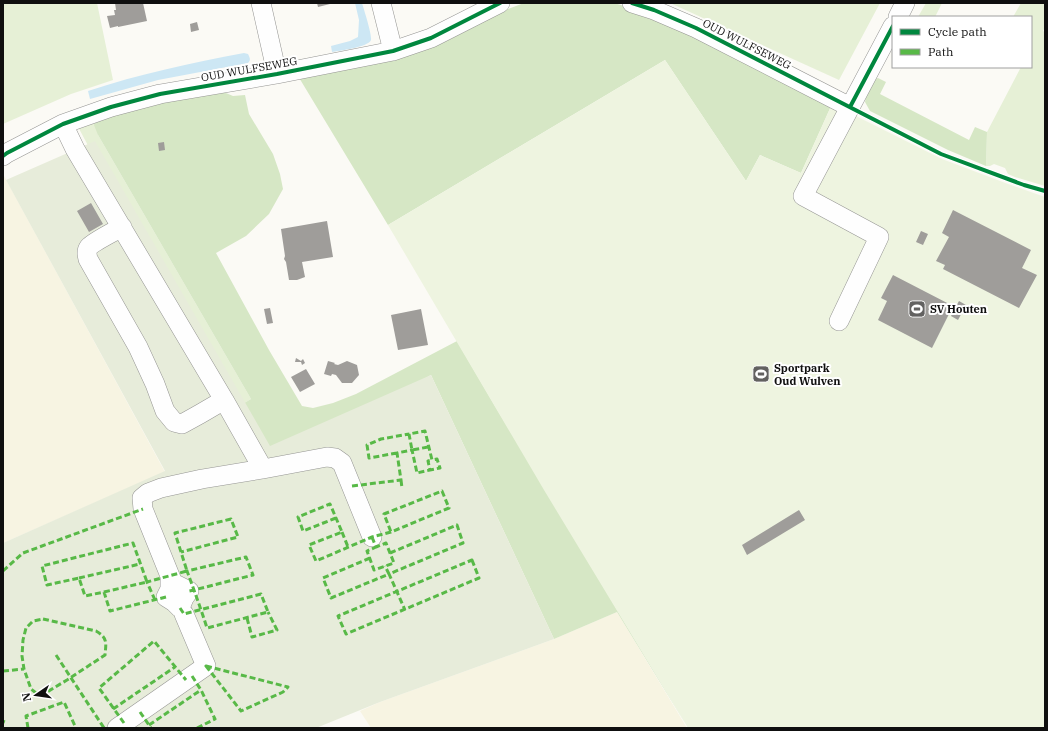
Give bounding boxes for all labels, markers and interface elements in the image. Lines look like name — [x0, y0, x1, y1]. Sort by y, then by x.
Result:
street label: OUD WULFSEWEG — [700, 16, 794, 72]
legend — [892, 16, 1032, 68]
text: Cycle path — [928, 24, 987, 39]
text: Path — [928, 44, 954, 59]
street label: OUD WULFSEWEG — [200, 54, 298, 84]
sports icon: SV Houten — [907, 299, 927, 319]
place label: SV Houten — [930, 302, 987, 316]
place label: Sportpark Oud Wulven — [774, 361, 840, 388]
sports icon: Sportpark Oud Wulven — [751, 364, 771, 384]
north arrow — [16, 675, 56, 715]
text: N — [18, 691, 34, 703]

